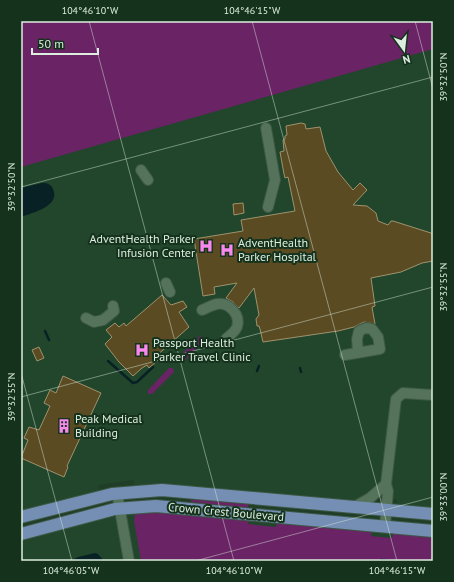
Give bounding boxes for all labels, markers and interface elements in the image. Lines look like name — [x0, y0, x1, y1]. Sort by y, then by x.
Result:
text: 104°46'10"W — [62, 4, 119, 17]
text: 104°46'15"W — [224, 4, 281, 17]
scale bar — [32, 30, 98, 56]
north arrow — [384, 30, 424, 70]
text: 50 m — [38, 36, 64, 51]
text: N — [401, 52, 412, 67]
text: 39°32'50"N — [437, 52, 450, 102]
text: 39°32'50"N — [5, 162, 18, 212]
place label: AdventHealth Parker Infusion Center — [90, 231, 195, 260]
place label: AdventHealth Parker Hospital — [238, 235, 317, 264]
hospital icon: AdventHealth Parker Infusion Center — [198, 238, 214, 254]
hospital icon: AdventHealth Parker Hospital — [219, 242, 235, 258]
text: 39°32'55"N — [437, 262, 450, 312]
place label: Passport Health Parker Travel Clinic — [153, 335, 251, 364]
hospital icon: Passport Health Parker Travel Clinic — [134, 342, 150, 358]
text: 39°32'55"N — [5, 372, 18, 422]
place label: Peak Medical Building — [75, 411, 143, 440]
building icon: Peak Medical Building — [56, 418, 72, 434]
text: 39°33'00"N — [437, 472, 450, 522]
street label: Crown Crest Boulevard — [167, 499, 285, 524]
text: 104°46'05"W — [43, 564, 100, 577]
text: 104°46'10"W — [206, 564, 263, 577]
text: 104°46'15"W — [369, 564, 426, 577]

